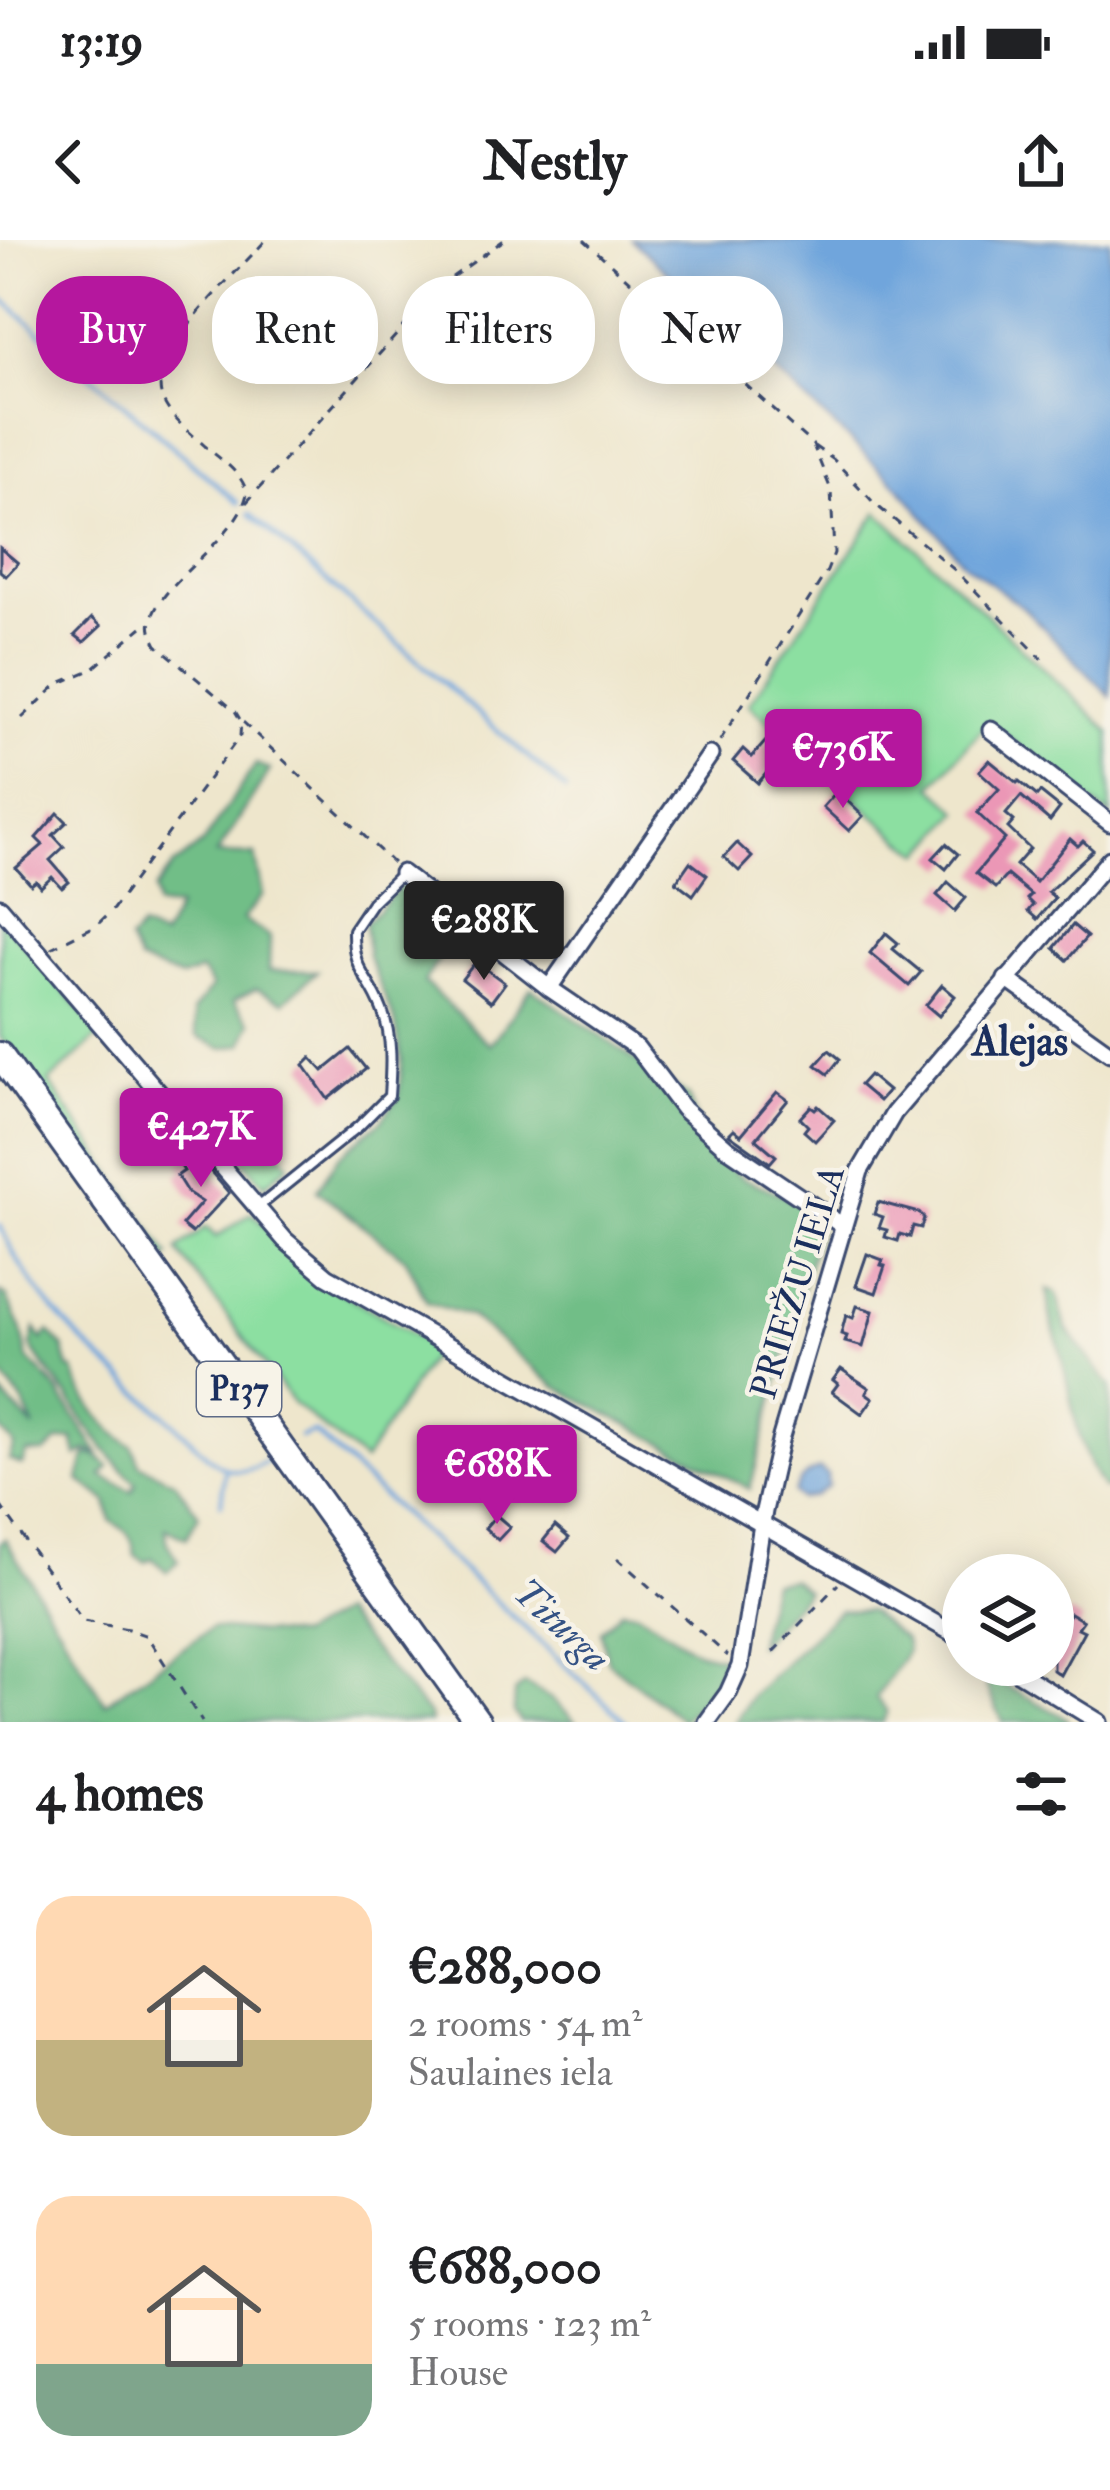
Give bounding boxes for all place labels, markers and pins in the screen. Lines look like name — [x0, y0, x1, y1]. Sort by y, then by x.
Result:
pin: €736K — [759, 709, 927, 811]
pin: €288K — [400, 881, 568, 983]
pin: €427K — [117, 1088, 285, 1190]
pin: €688K — [413, 1425, 581, 1527]

